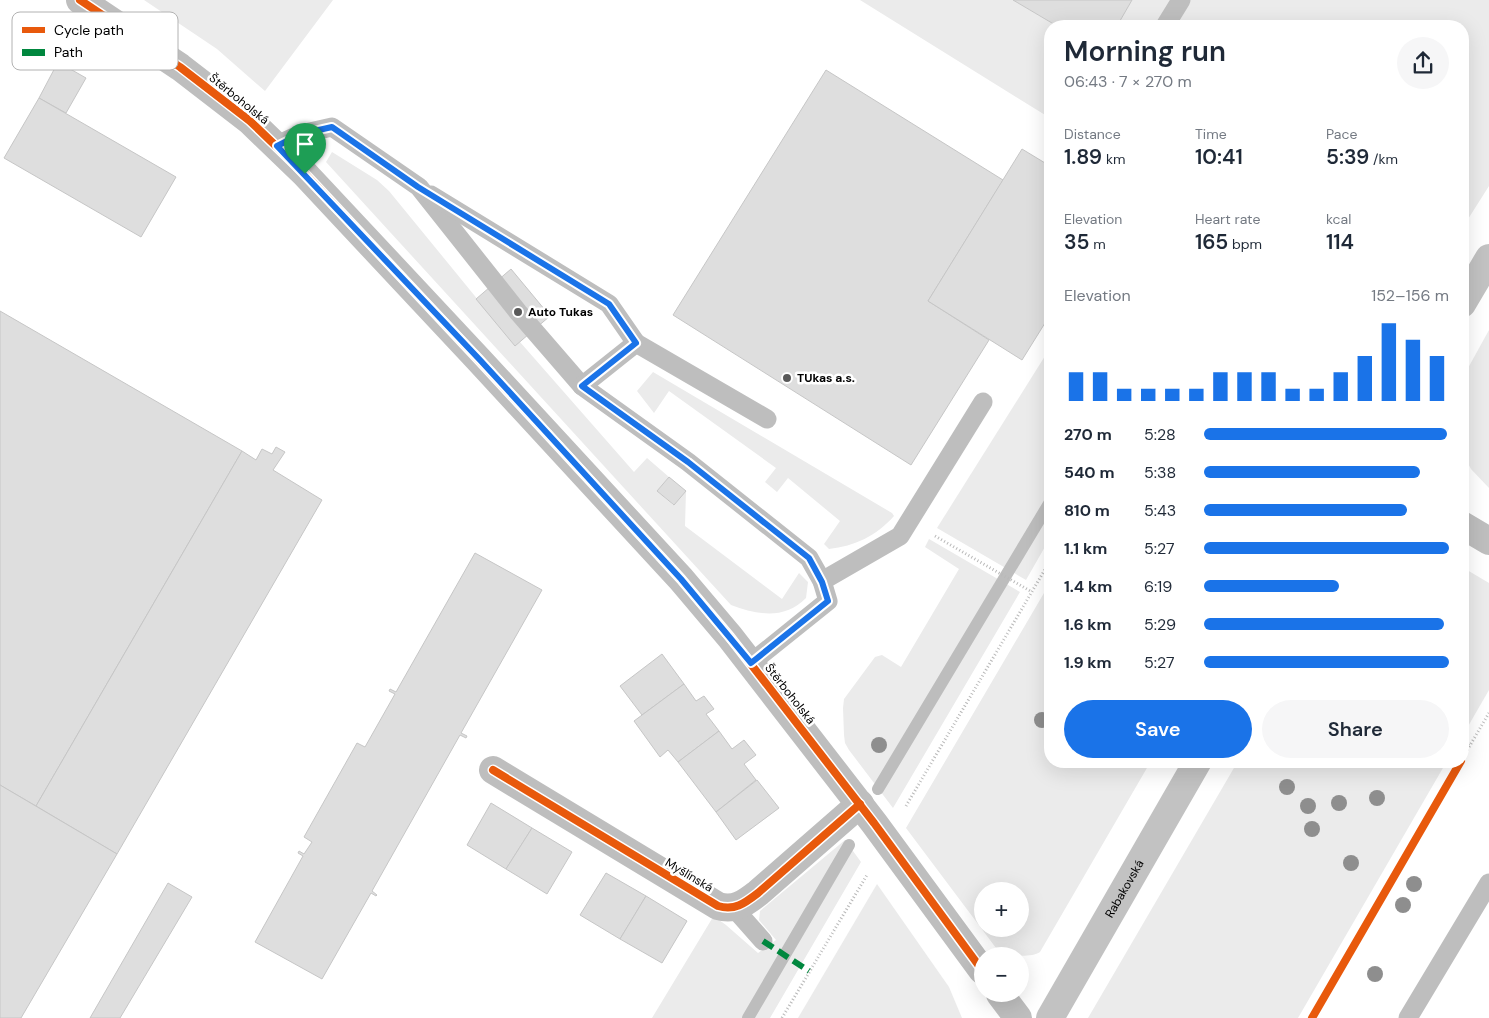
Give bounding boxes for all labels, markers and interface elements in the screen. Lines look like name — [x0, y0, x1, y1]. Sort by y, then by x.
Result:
legend — [12, 12, 178, 70]
text: Cycle path — [54, 21, 124, 39]
text: Morning run — [1064, 33, 1226, 70]
button: share — [1397, 37, 1449, 89]
text: Path — [54, 43, 83, 61]
street label: Štěrboholská — [206, 70, 272, 128]
text: 06:43 · 7 × 270 m — [1064, 71, 1192, 92]
pin — [284, 123, 326, 174]
text: Distance — [1064, 125, 1121, 143]
text: Time — [1195, 125, 1227, 143]
text: Pace — [1326, 125, 1357, 143]
icon: arrive — [291, 130, 319, 158]
text: 1.89 — [1064, 143, 1102, 171]
text: 10:41 — [1195, 143, 1243, 171]
text: 5:39 — [1326, 143, 1369, 171]
text: km — [1102, 150, 1125, 168]
text: /km — [1369, 150, 1398, 168]
text: Elevation — [1064, 210, 1122, 228]
text: Heart rate — [1195, 210, 1260, 228]
text: kcal — [1326, 210, 1351, 228]
text: 35 — [1064, 228, 1090, 256]
text: 165 — [1195, 228, 1228, 256]
text: 114 — [1326, 228, 1354, 256]
text: m — [1090, 235, 1106, 253]
text: bpm — [1228, 235, 1262, 253]
text: Elevation — [1064, 285, 1131, 306]
text: 152–156 m — [1371, 285, 1449, 306]
place label: Auto Tukas — [528, 304, 593, 320]
marker: Auto Tukas — [512, 306, 524, 318]
place label: TUkas a.s. — [797, 370, 855, 386]
marker: TUkas a.s. — [781, 372, 793, 384]
text: 270 m — [1064, 424, 1112, 445]
text: 5:28 — [1144, 424, 1176, 445]
text: 540 m — [1064, 462, 1114, 483]
text: 5:38 — [1144, 462, 1176, 483]
text: 810 m — [1064, 500, 1110, 521]
text: 5:43 — [1144, 500, 1176, 521]
text: 1.1 km — [1064, 538, 1107, 559]
text: 5:27 — [1144, 538, 1174, 559]
text: 1.4 km — [1064, 576, 1112, 597]
text: 6:19 — [1144, 576, 1172, 597]
text: 1.6 km — [1064, 614, 1112, 635]
text: 5:29 — [1144, 614, 1176, 635]
text: 1.9 km — [1064, 652, 1112, 673]
text: 5:27 — [1144, 652, 1174, 673]
street label: Štěrboholská — [761, 660, 819, 728]
button: Save — [1064, 700, 1252, 758]
button: Share — [1262, 700, 1449, 758]
street label: Myšlínská — [662, 854, 716, 896]
street label: Rabakovská — [1101, 857, 1147, 921]
map controls — [974, 882, 1029, 1002]
button: + — [974, 882, 1029, 937]
button: − — [974, 947, 1029, 1002]

